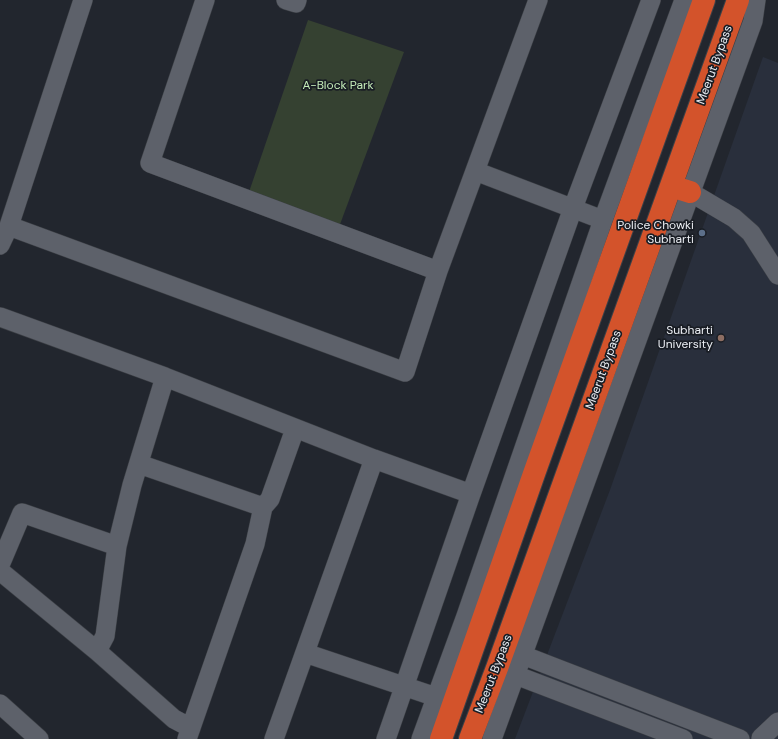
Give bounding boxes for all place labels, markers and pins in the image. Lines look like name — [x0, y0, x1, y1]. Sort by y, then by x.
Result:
place label: Police Chowki Subharti — [617, 219, 694, 247]
marker: Police Chowki Subharti — [697, 228, 707, 238]
place label: Subharti University — [658, 324, 713, 352]
marker: Subharti University — [716, 333, 726, 343]

